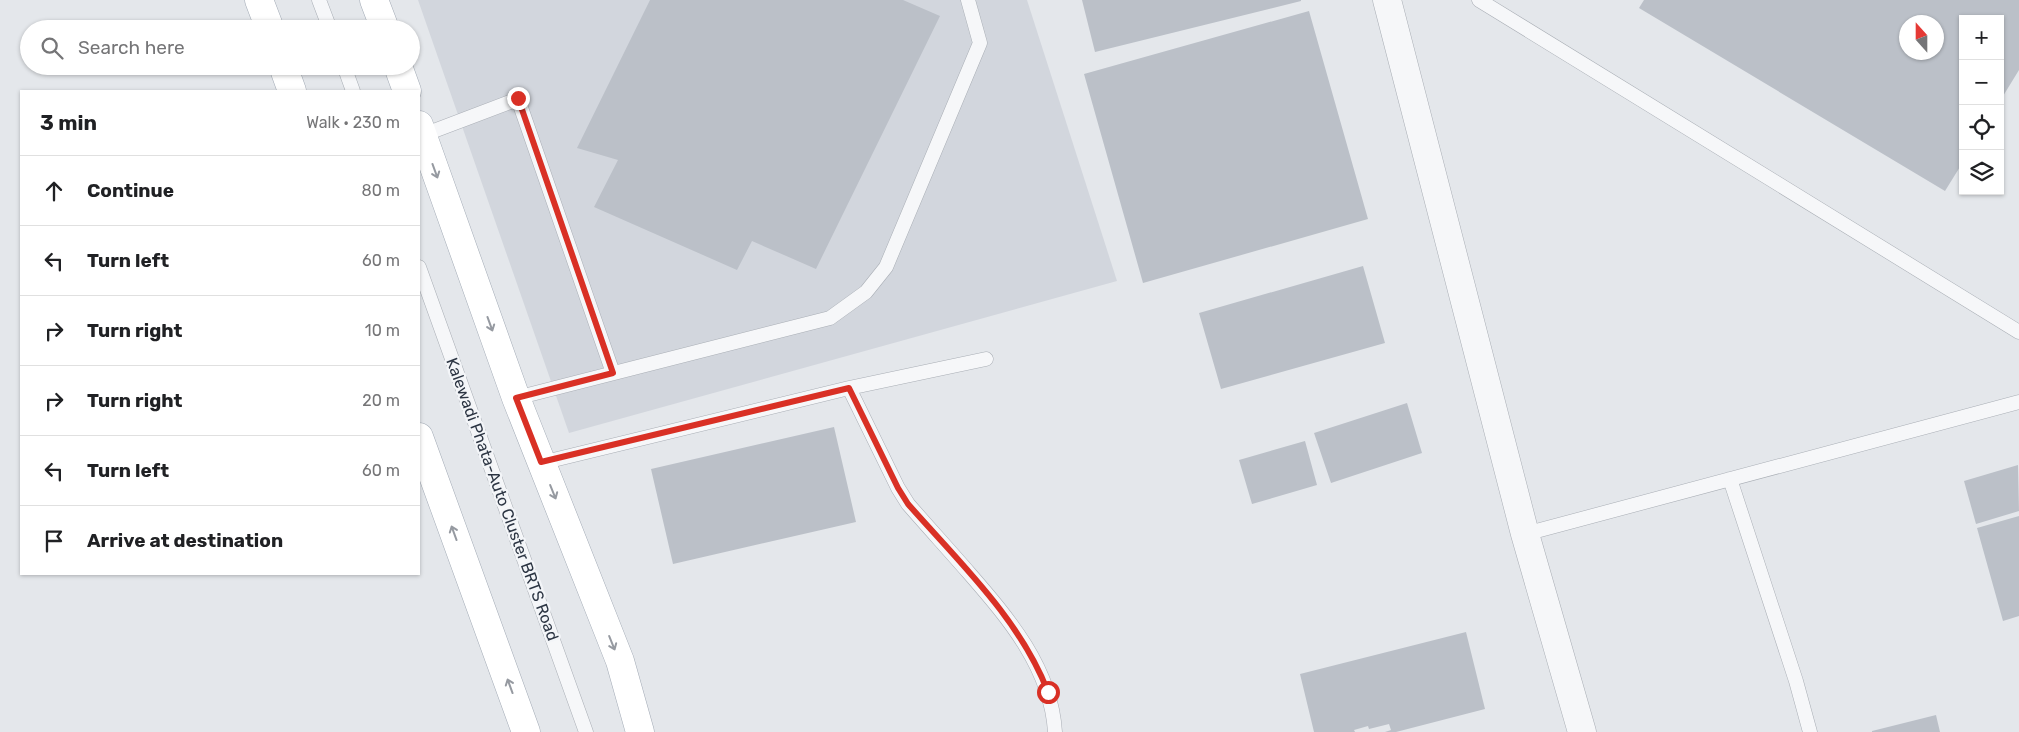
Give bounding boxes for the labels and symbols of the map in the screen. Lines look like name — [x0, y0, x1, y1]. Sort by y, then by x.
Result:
north arrow — [1899, 15, 1944, 60]
route end — [507, 87, 530, 110]
one-way arrow — [431, 162, 440, 178]
one-way arrow — [486, 315, 495, 331]
street label: Kalewadi Phata-Auto Cluster BRTS Road — [442, 355, 563, 643]
one-way arrow — [548, 484, 558, 499]
one-way arrow — [449, 526, 458, 542]
one-way arrow — [608, 635, 618, 650]
one-way arrow — [505, 679, 514, 694]
route start — [1037, 681, 1060, 704]

